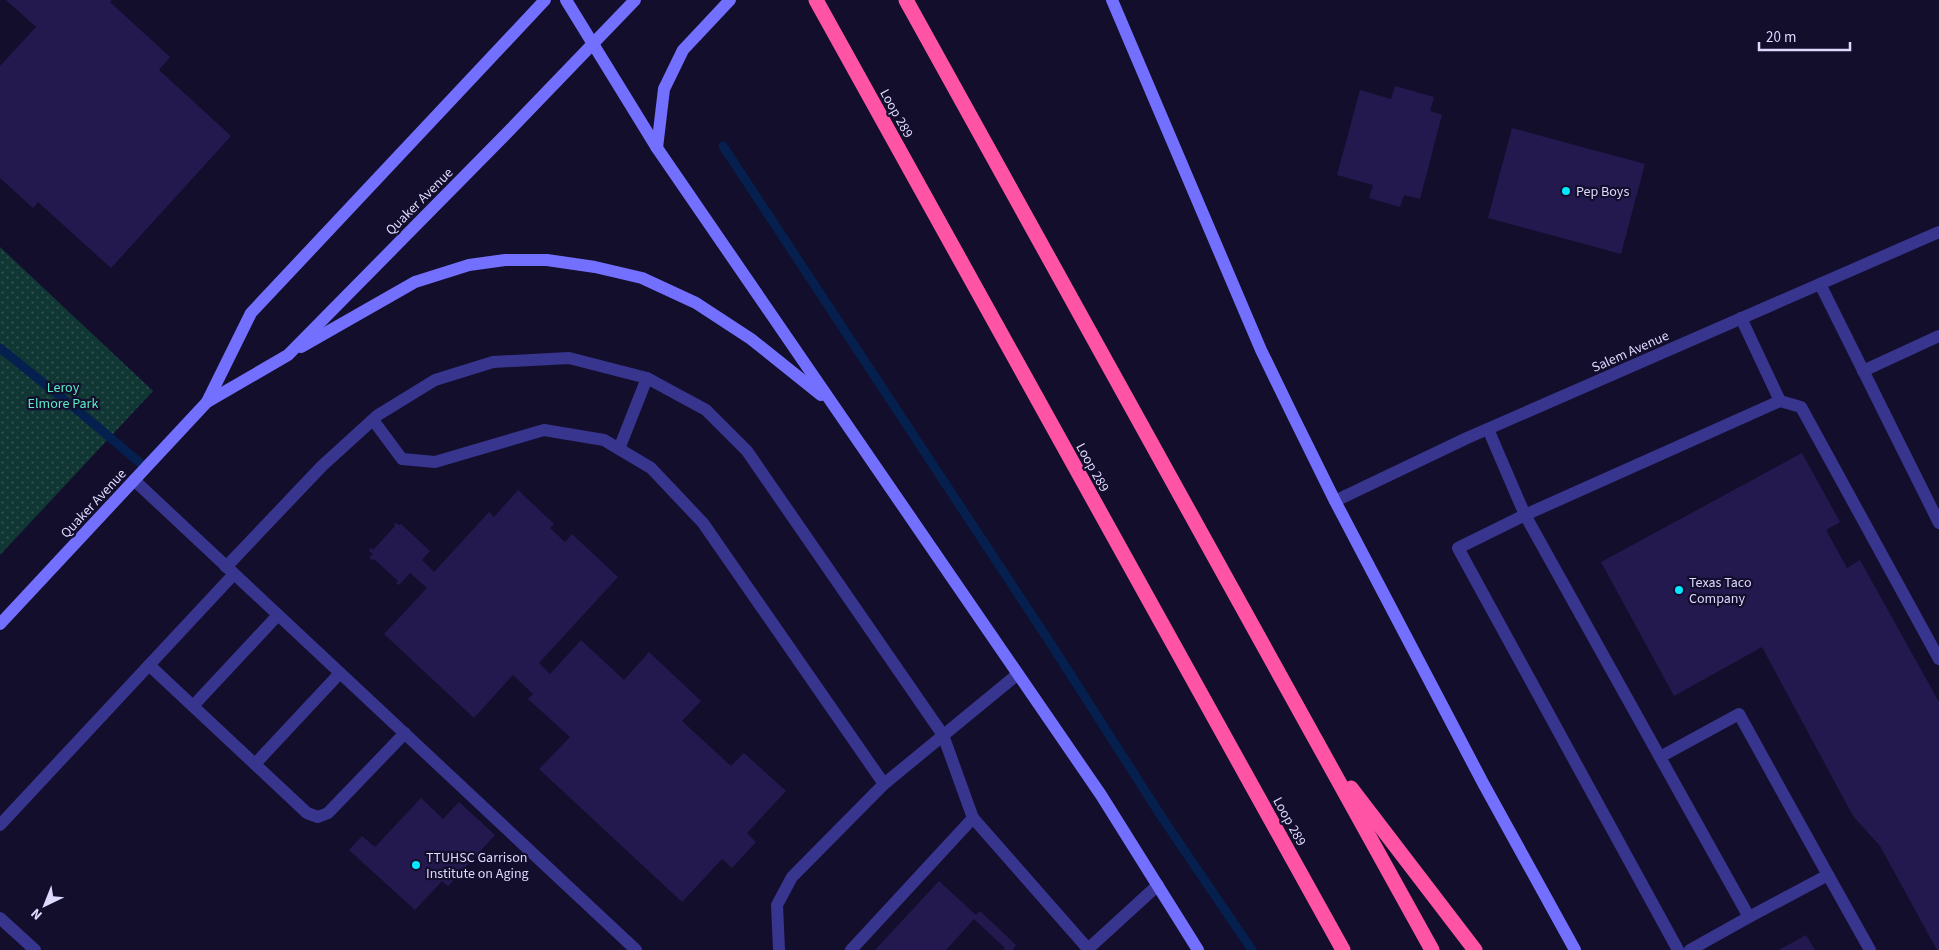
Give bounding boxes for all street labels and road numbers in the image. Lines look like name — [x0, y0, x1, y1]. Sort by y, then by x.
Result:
street label: Loop 289 — [874, 85, 918, 142]
street label: Quaker Avenue — [381, 163, 458, 240]
street label: Salem Avenue — [1589, 326, 1672, 378]
street label: Loop 289 — [1070, 439, 1114, 496]
street label: Quaker Avenue — [56, 465, 131, 543]
street label: Loop 289 — [1267, 793, 1311, 850]

